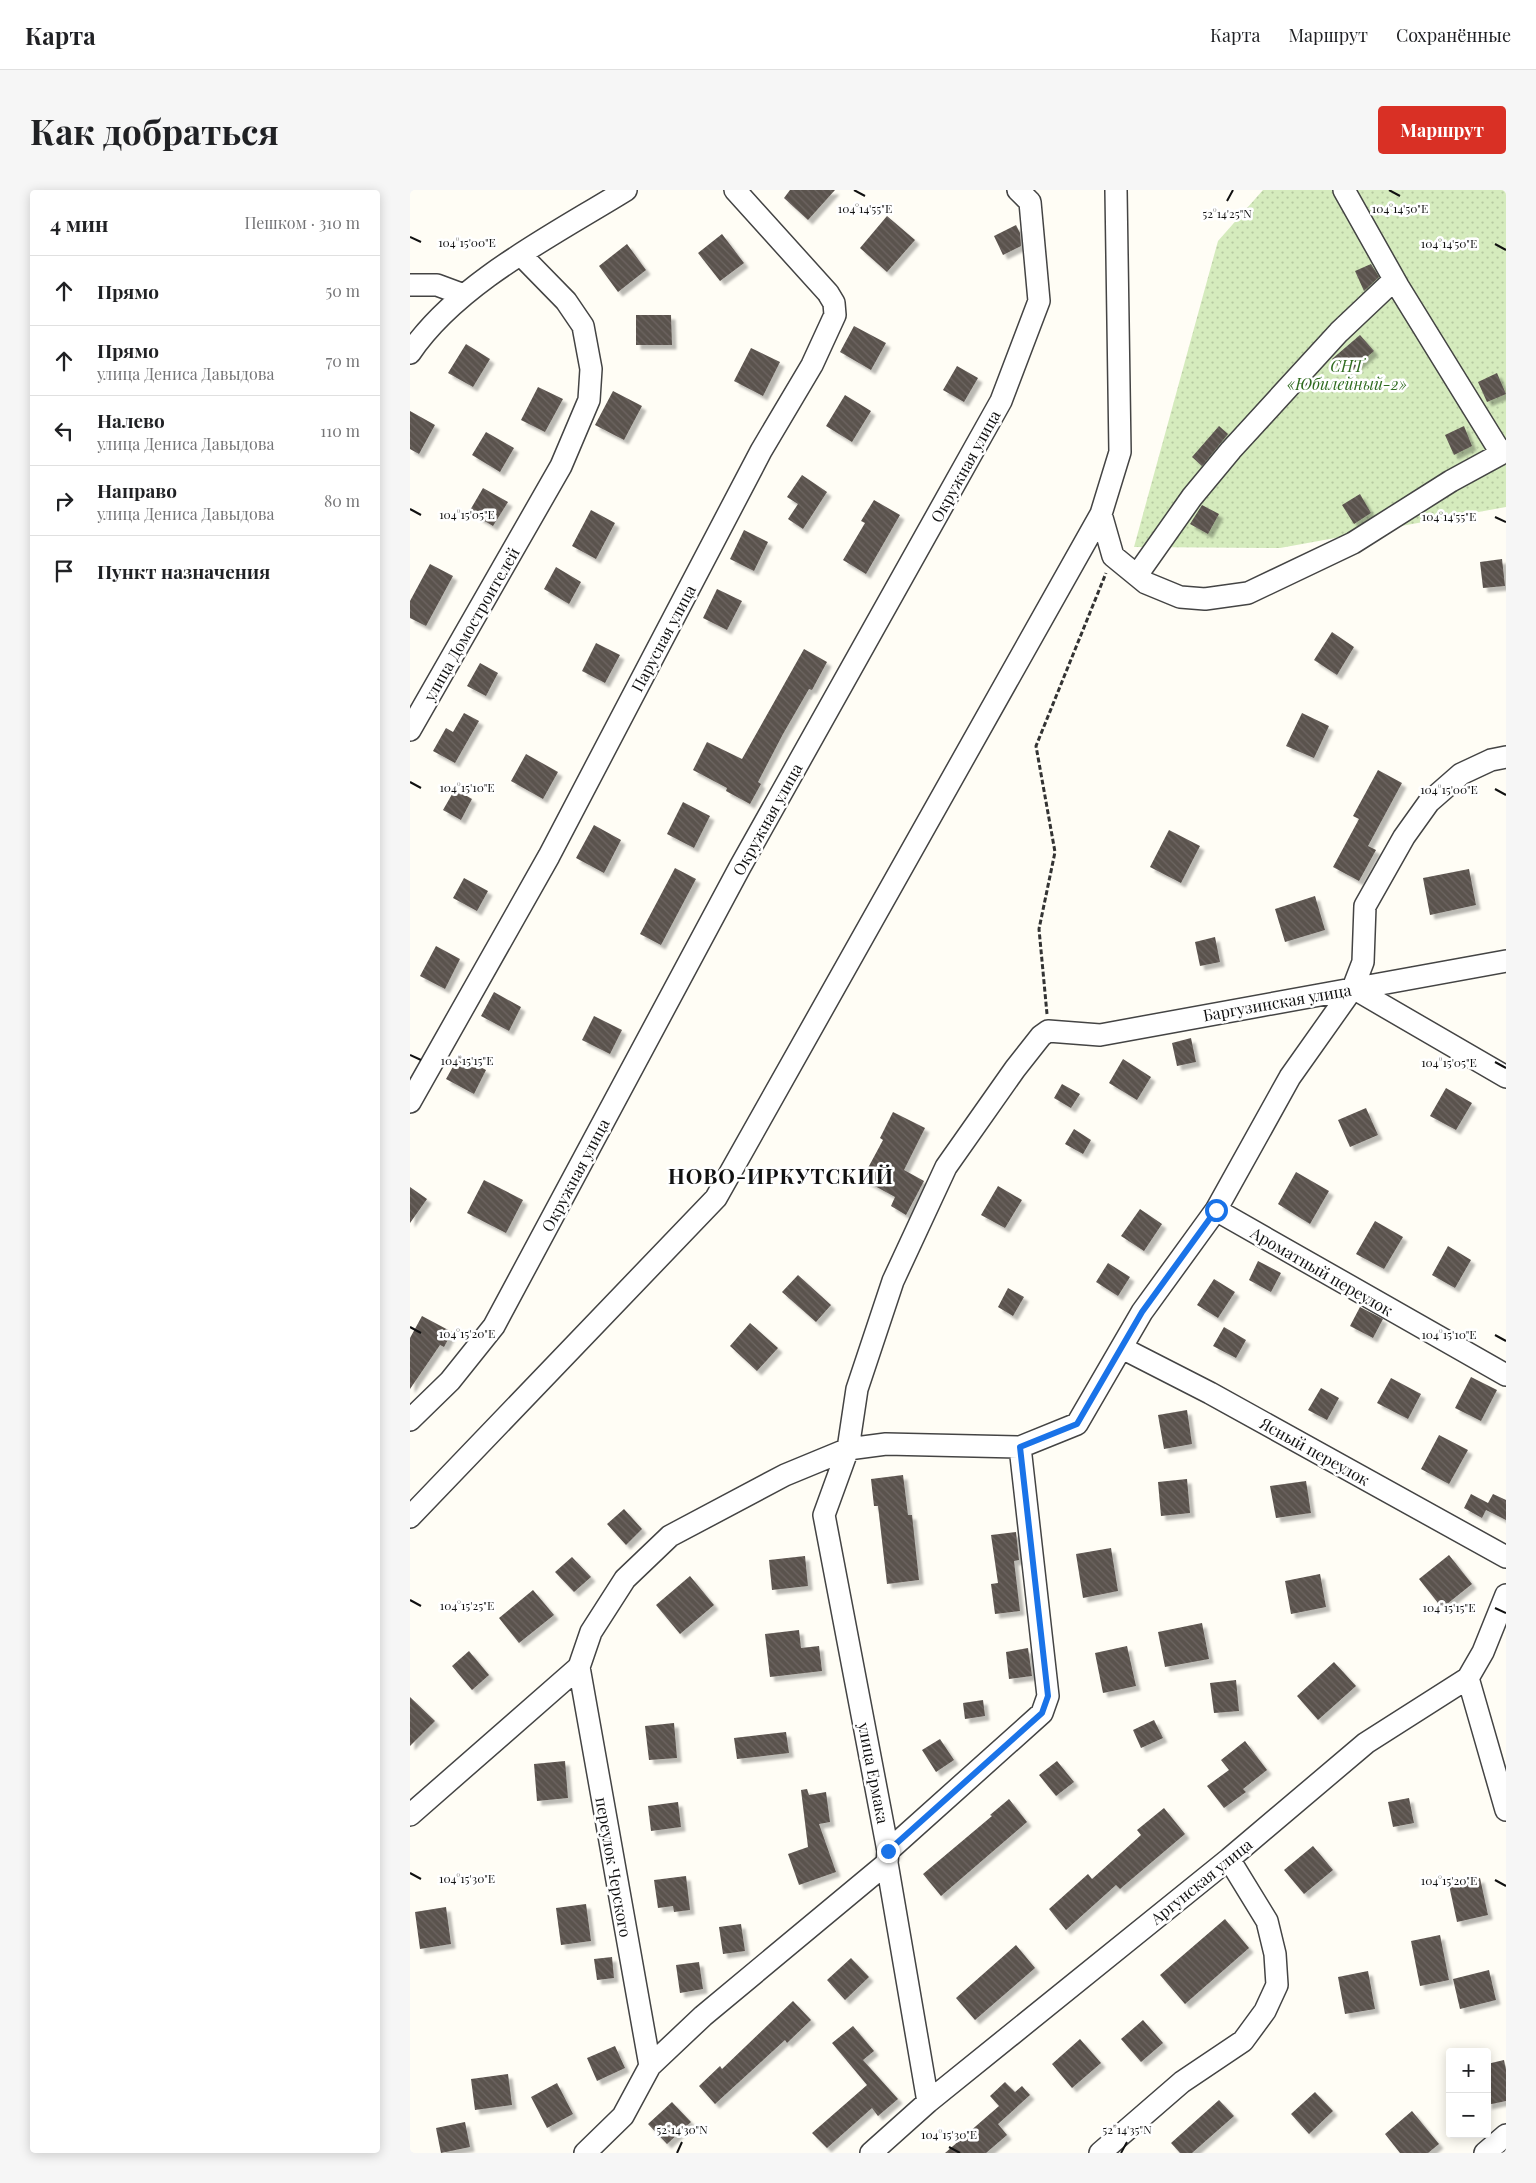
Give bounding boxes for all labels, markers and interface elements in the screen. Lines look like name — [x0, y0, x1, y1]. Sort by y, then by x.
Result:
text: Карта — [25, 19, 96, 51]
text: Карта — [1210, 23, 1260, 47]
text: Маршрут — [1288, 23, 1368, 47]
text: Сохранённые — [1396, 23, 1511, 47]
button: Маршрут — [1378, 106, 1506, 154]
text: Как добраться — [30, 107, 279, 154]
text: 104°14'55"E — [838, 200, 892, 216]
text: 104°14'50"E — [1372, 200, 1428, 216]
text: 52°14'25"N — [1202, 205, 1252, 221]
text: 4 мин — [50, 209, 109, 237]
text: Пешком · 310 m — [244, 212, 360, 233]
text: 104°15'00"E — [438, 234, 496, 250]
text: 104°14'50"E — [1421, 235, 1477, 251]
icon: ahead — [50, 277, 78, 305]
text: Прямо — [97, 278, 159, 304]
text: 50 m — [326, 280, 360, 301]
text: Прямо — [97, 337, 159, 363]
icon: ahead — [50, 347, 78, 375]
text: 70 m — [326, 350, 360, 371]
park label: СНТ «Юбилейный-2» — [1287, 355, 1407, 394]
text: улица Дениса Давыдова — [97, 363, 274, 384]
street label: Окружная улица — [925, 406, 1005, 526]
text: Налево — [97, 407, 165, 433]
icon: left — [50, 417, 78, 445]
text: 110 m — [320, 420, 360, 441]
text: улица Дениса Давыдова — [97, 433, 274, 454]
text: Направо — [97, 477, 177, 503]
icon: right — [50, 487, 78, 515]
text: 80 m — [324, 490, 360, 511]
text: улица Дениса Давыдова — [97, 503, 274, 524]
text: 104°15'05"E — [439, 506, 495, 522]
text: 104°14'55"E — [1422, 508, 1476, 524]
street label: улица Домостроителей — [418, 543, 524, 706]
icon: arrive — [50, 557, 78, 585]
text: Пункт назначения — [97, 558, 270, 584]
street label: Парусная улица — [626, 581, 700, 695]
street label: Окружная улица — [727, 759, 807, 879]
text: 104°15'10"E — [439, 779, 495, 795]
text: 104°15'00"E — [1420, 781, 1478, 797]
street label: Баргузинская улица — [1201, 979, 1353, 1025]
text: 104°15'15"E — [441, 1052, 493, 1068]
text: 104°15'05"E — [1421, 1054, 1477, 1070]
street label: Окружная улица — [536, 1115, 614, 1235]
district label: НОВО-ИРКУТСКИЙ — [668, 1161, 894, 1189]
route start — [1205, 1199, 1228, 1222]
street label: Ароматный переулок — [1246, 1221, 1397, 1320]
text: 104°15'20"E — [439, 1325, 495, 1341]
text: 104°15'10"E — [1421, 1326, 1477, 1342]
street label: Ясный переулок — [1256, 1412, 1374, 1490]
text: 104°15'25"E — [440, 1597, 494, 1613]
text: 104°15'15"E — [1423, 1599, 1475, 1615]
street label: улица Ермака — [854, 1720, 894, 1825]
street label: переулок Черского — [591, 1795, 637, 1939]
street label: Аргунская улица — [1145, 1833, 1256, 1929]
route end — [877, 1840, 900, 1863]
text: 104°15'30"E — [439, 1870, 495, 1886]
text: 104°15'20"E — [1421, 1872, 1477, 1888]
map controls — [1446, 2048, 1491, 2138]
button: + — [1446, 2048, 1491, 2093]
button: − — [1446, 2093, 1491, 2138]
text: 52°14'30"N — [656, 2121, 708, 2137]
text: 52°14'35"N — [1102, 2121, 1152, 2137]
text: 104°15'30"E — [921, 2126, 977, 2142]

